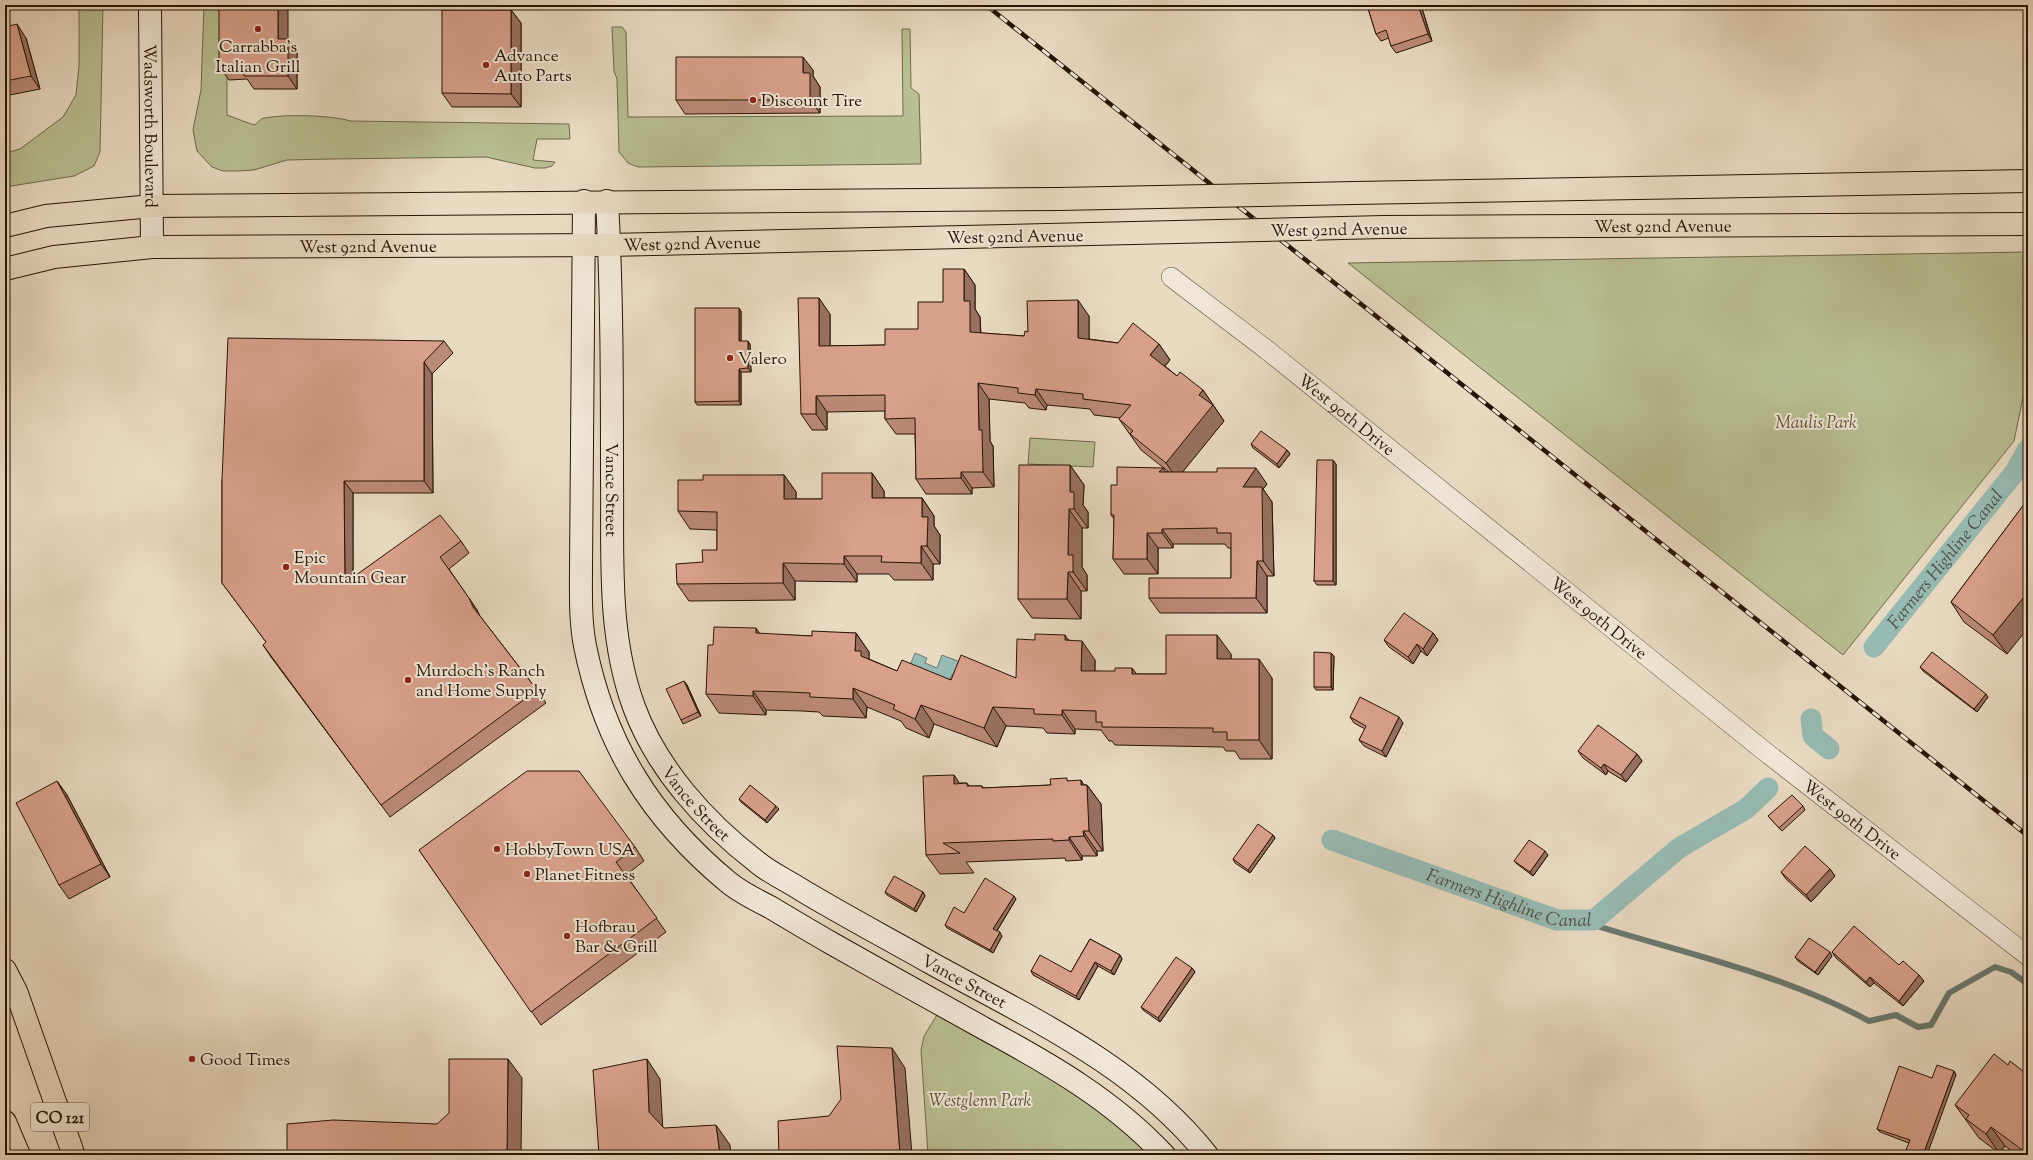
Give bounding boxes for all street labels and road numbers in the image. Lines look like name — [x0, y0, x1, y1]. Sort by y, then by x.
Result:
street label: Wadsworth Boulevard — [136, 44, 162, 208]
street label: West 92nd Avenue — [1594, 215, 1732, 240]
street label: West 92nd Avenue — [1270, 218, 1408, 244]
street label: West 92nd Avenue — [946, 225, 1084, 251]
street label: West 92nd Avenue — [623, 232, 761, 259]
street label: West 92nd Avenue — [299, 236, 437, 260]
street label: West 90th Drive — [1292, 369, 1399, 463]
street label: Vance Street — [598, 443, 622, 537]
street label: West 90th Drive — [1544, 573, 1652, 666]
street label: Vance Street — [654, 762, 735, 848]
street label: West 90th Drive — [1797, 775, 1905, 867]
street label: Vance Street — [916, 950, 1010, 1016]
road number: CO 121 — [31, 1103, 89, 1131]

